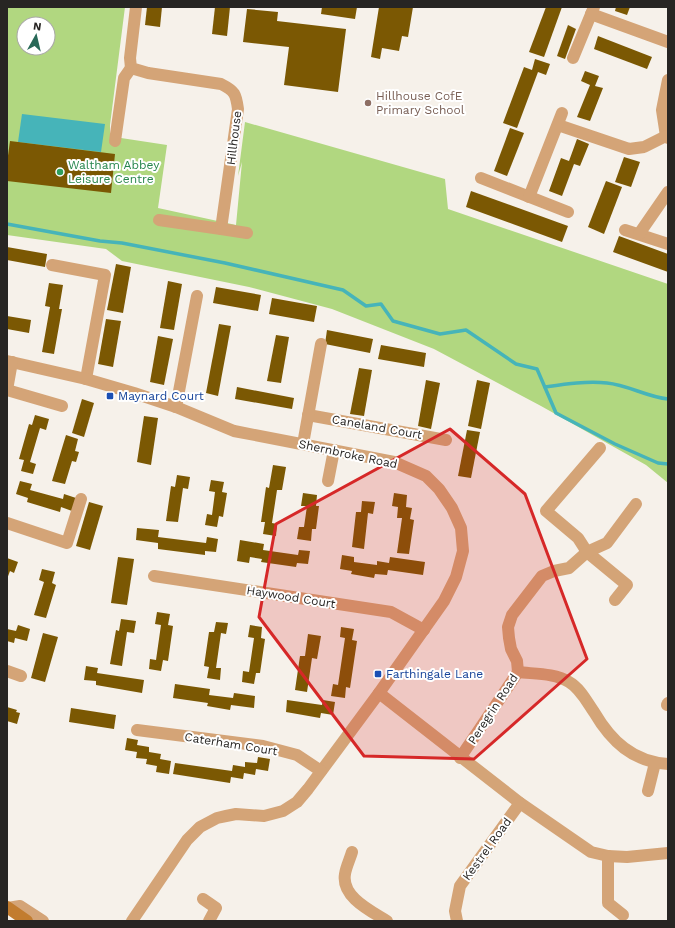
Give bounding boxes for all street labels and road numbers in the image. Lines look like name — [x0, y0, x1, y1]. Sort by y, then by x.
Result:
street label: Hillhouse — [224, 110, 244, 166]
street label: Caneland Court — [331, 412, 423, 442]
street label: Shernbroke Road — [297, 437, 399, 471]
street label: Haywood Court — [246, 583, 336, 611]
street label: Peregrin Road — [465, 671, 521, 747]
street label: Caterham Court — [184, 730, 278, 758]
street label: Kestrel Road — [460, 815, 514, 883]

